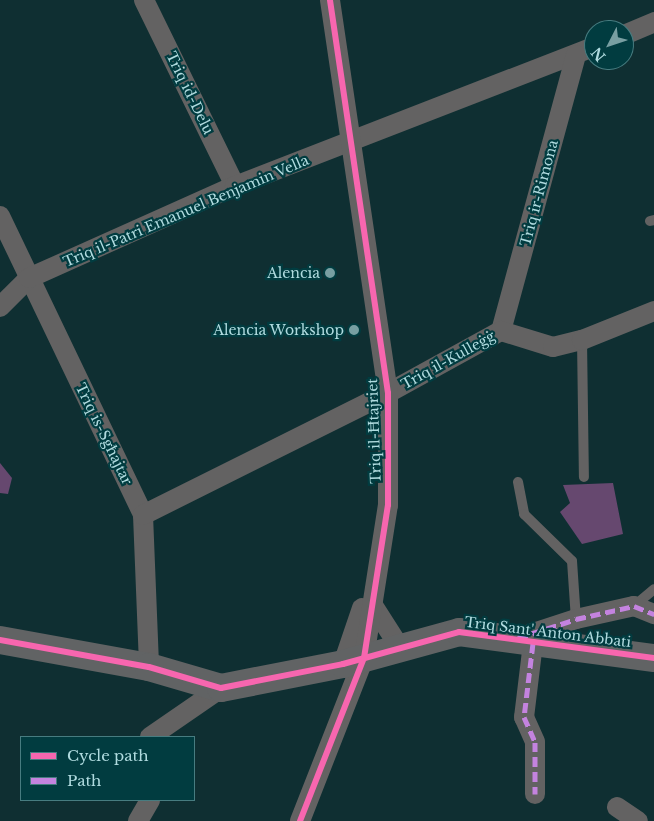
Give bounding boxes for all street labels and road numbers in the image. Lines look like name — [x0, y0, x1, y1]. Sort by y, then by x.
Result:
street label: Triq id-Delu — [163, 49, 217, 137]
street label: Triq ir-Rimona — [517, 138, 561, 248]
street label: Triq il-Patri Emanuel Benjamin Vella — [60, 151, 312, 271]
street label: Triq il-Kulleġġ — [398, 327, 498, 393]
street label: Triq il-Ħtajriet — [364, 378, 384, 484]
street label: Triq is-Sgħajtar — [72, 380, 136, 488]
street label: Triq Sant' Anton Abbati — [463, 613, 633, 651]

